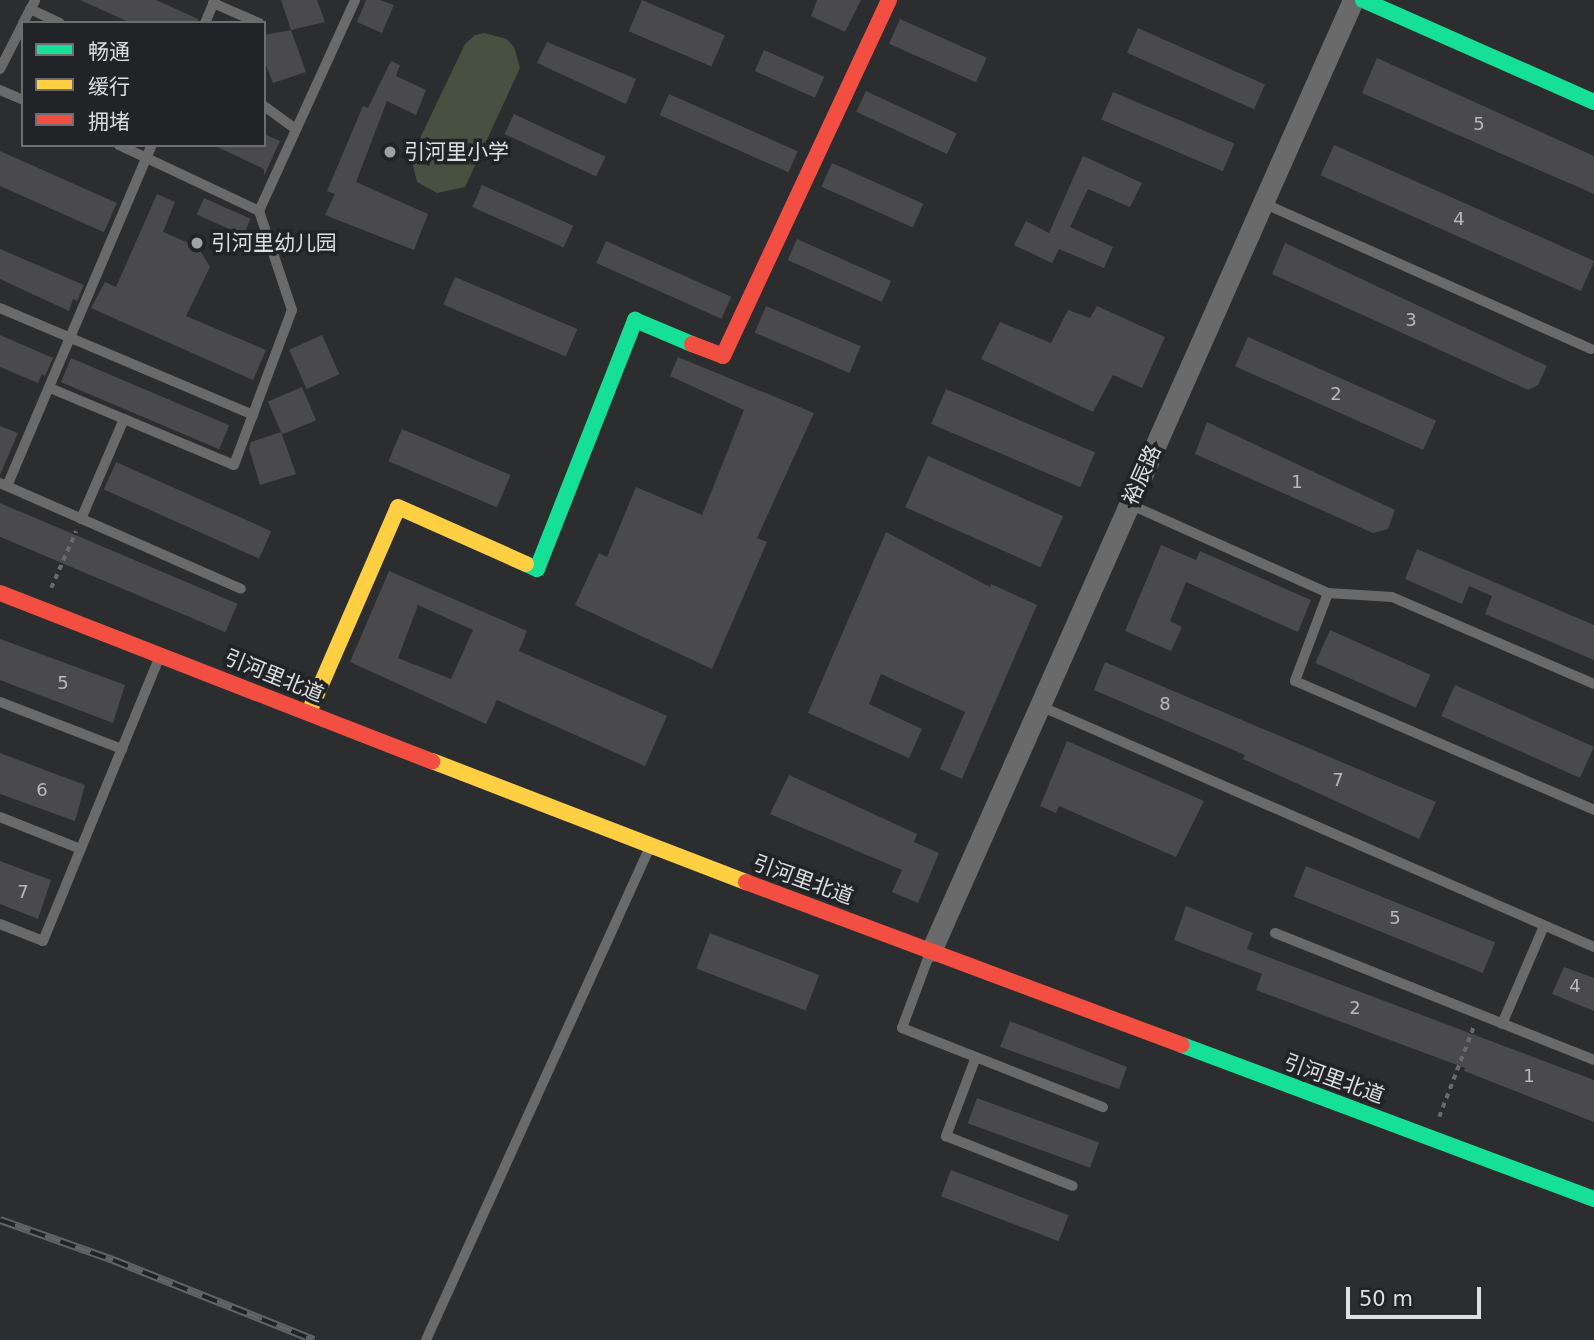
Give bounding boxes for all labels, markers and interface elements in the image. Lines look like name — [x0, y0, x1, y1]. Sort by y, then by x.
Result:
legend — [21, 21, 266, 147]
text: 畅通 — [88, 40, 130, 64]
text: 缓行 — [88, 75, 130, 99]
text: 拥堵 — [88, 110, 130, 134]
house number: 5 — [1473, 113, 1485, 135]
place label: 引河里小学 — [404, 139, 509, 165]
marker: 引河里小学 — [382, 144, 398, 160]
house number: 4 — [1453, 208, 1465, 230]
place label: 引河里幼儿园 — [211, 230, 337, 256]
marker: 引河里幼儿园 — [189, 235, 205, 251]
house number: 3 — [1405, 309, 1417, 331]
house number: 2 — [1330, 383, 1342, 405]
street label: 裕辰路 — [1118, 441, 1166, 509]
house number: 1 — [1291, 471, 1303, 493]
street label: 引河里北道 — [221, 645, 327, 707]
house number: 5 — [57, 672, 69, 694]
house number: 8 — [1159, 693, 1171, 715]
house number: 7 — [1332, 769, 1344, 791]
house number: 6 — [36, 779, 48, 801]
street label: 引河里北道 — [749, 850, 857, 910]
house number: 7 — [17, 881, 29, 903]
house number: 5 — [1389, 907, 1401, 929]
house number: 4 — [1569, 975, 1581, 997]
house number: 2 — [1349, 997, 1361, 1019]
street label: 引河里北道 — [1280, 1049, 1388, 1109]
house number: 1 — [1523, 1065, 1535, 1087]
scale bar — [1349, 1274, 1484, 1318]
text: 50 m — [1359, 1287, 1413, 1311]

